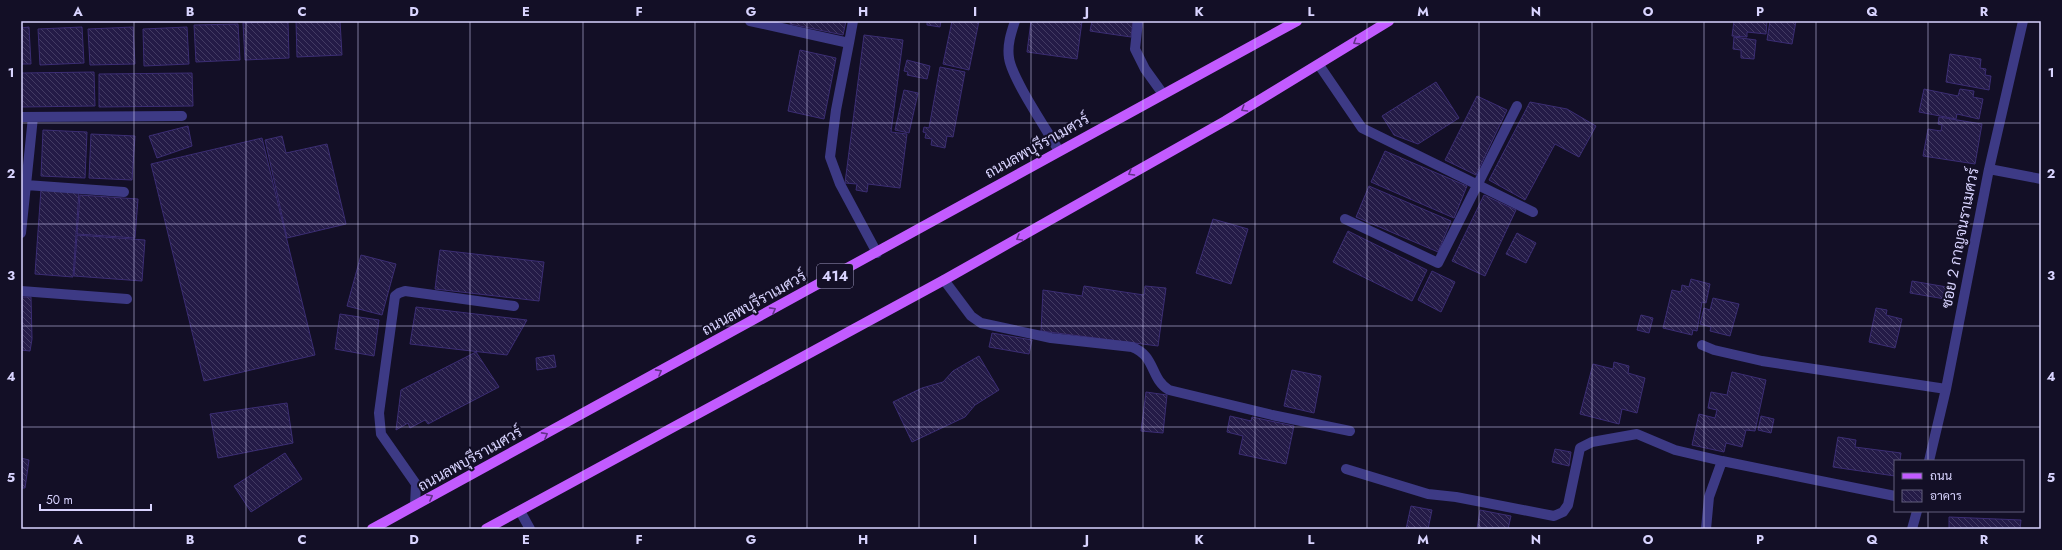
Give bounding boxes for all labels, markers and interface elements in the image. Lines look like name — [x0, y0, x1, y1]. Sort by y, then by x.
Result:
text: A — [72, 2, 83, 21]
text: B — [186, 2, 195, 21]
text: C — [297, 2, 307, 21]
text: D — [409, 2, 419, 21]
text: E — [522, 2, 530, 21]
text: F — [635, 2, 643, 21]
text: G — [746, 2, 757, 21]
text: H — [858, 2, 868, 21]
text: I — [973, 2, 977, 21]
text: J — [1082, 2, 1089, 21]
text: K — [1194, 2, 1204, 21]
text: L — [1308, 2, 1315, 21]
text: M — [1417, 2, 1429, 21]
text: N — [1531, 2, 1541, 21]
text: O — [1643, 2, 1654, 21]
text: P — [1756, 2, 1764, 21]
text: Q — [1866, 2, 1878, 21]
text: R — [1980, 2, 1989, 21]
one-way arrow — [1353, 37, 1360, 45]
text: 1 — [8, 63, 14, 82]
text: 1 — [2048, 63, 2054, 82]
one-way arrow — [1241, 105, 1248, 112]
street label: ถนนลพบุรีราเมศวร์ — [981, 108, 1093, 184]
text: 2 — [7, 164, 15, 183]
text: 2 — [2047, 164, 2055, 183]
street label: ซอย 2 กาญจนราเมศวร์ — [1936, 166, 1984, 310]
one-way arrow — [1128, 169, 1135, 176]
one-way arrow — [1015, 233, 1023, 240]
road number: 414 — [817, 264, 853, 288]
street label: ถนนลพบุรีราเมศวร์ — [698, 265, 810, 341]
text: 3 — [7, 266, 15, 285]
text: 3 — [2047, 266, 2055, 285]
one-way arrow — [769, 307, 776, 315]
text: 4 — [6, 367, 16, 386]
text: 4 — [2046, 367, 2056, 386]
one-way arrow — [655, 370, 662, 377]
street label: ถนนลพบุรีราเมศวร์ — [414, 421, 526, 497]
one-way arrow — [540, 432, 548, 439]
legend — [1894, 460, 2024, 512]
text: ถนน — [1930, 467, 1953, 485]
text: 5 — [7, 468, 15, 487]
text: 5 — [2047, 468, 2055, 487]
scale bar — [40, 486, 151, 512]
text: อาคาร — [1930, 487, 1962, 505]
text: 50 m — [46, 491, 73, 509]
one-way arrow — [426, 494, 434, 502]
text: A — [72, 530, 83, 549]
text: B — [186, 530, 195, 549]
text: C — [297, 530, 307, 549]
text: D — [409, 530, 419, 549]
text: E — [522, 530, 530, 549]
text: F — [635, 530, 643, 549]
text: G — [746, 530, 757, 549]
text: H — [858, 530, 868, 549]
text: I — [973, 530, 977, 549]
text: J — [1082, 530, 1089, 549]
text: K — [1194, 530, 1204, 549]
text: L — [1308, 530, 1315, 549]
text: M — [1417, 530, 1429, 549]
text: N — [1531, 530, 1541, 549]
text: O — [1643, 530, 1654, 549]
text: P — [1756, 530, 1764, 549]
text: Q — [1866, 530, 1878, 549]
text: R — [1980, 530, 1989, 549]

